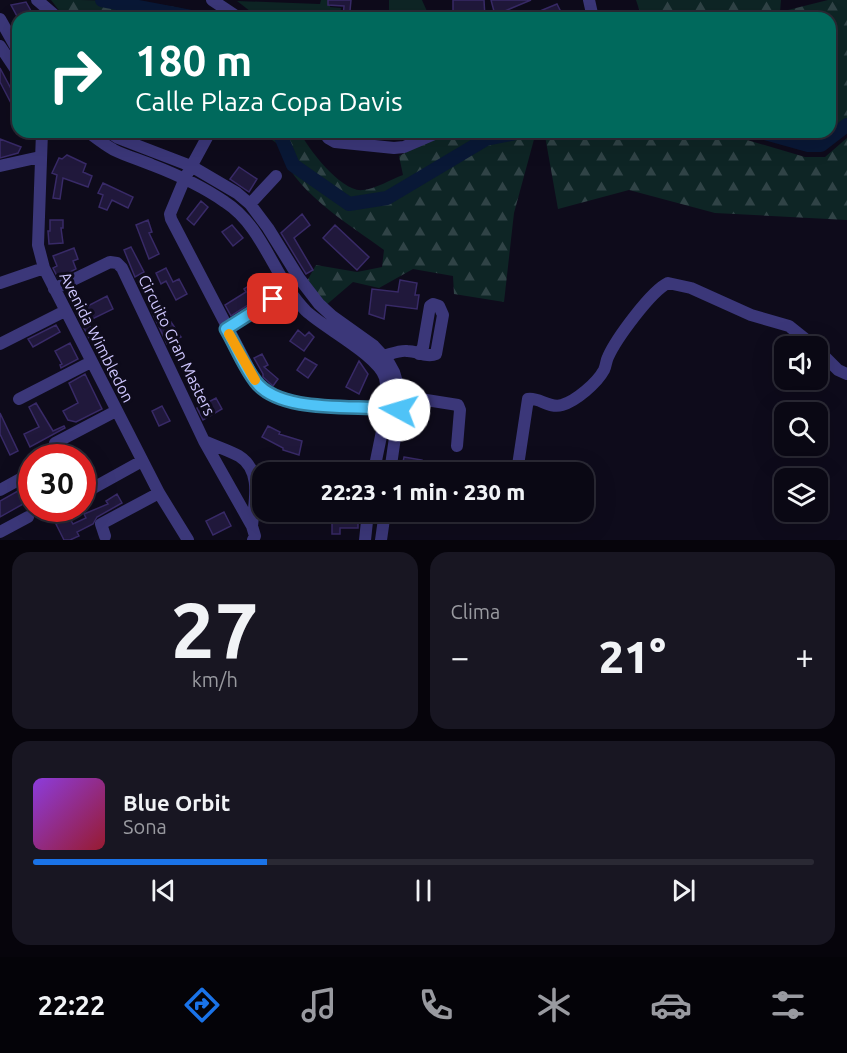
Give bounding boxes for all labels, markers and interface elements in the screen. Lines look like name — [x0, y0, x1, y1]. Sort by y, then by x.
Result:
icon: right — [36, 36, 114, 114]
text: 180 m — [135, 37, 252, 84]
text: Calle Plaza Copa Davis — [135, 86, 403, 116]
street label: Avenida Wimbledon — [56, 269, 138, 405]
street label: Circuito Gran Masters — [135, 272, 219, 418]
pin — [247, 273, 298, 324]
icon: arrive — [256, 282, 289, 315]
map controls — [774, 336, 828, 522]
button: sound — [774, 336, 828, 390]
position arrow — [367, 378, 431, 442]
button: search — [774, 402, 828, 456]
speed limit sign: 30 — [18, 444, 96, 522]
button: layers — [774, 468, 828, 522]
text: 22:23 · 1 min · 230 m — [321, 479, 525, 504]
text: 27 — [171, 585, 259, 673]
text: Clima — [451, 600, 500, 623]
text: 21° — [599, 631, 666, 682]
text: − — [451, 638, 469, 675]
text: + — [795, 638, 814, 675]
text: km/h — [192, 668, 238, 691]
text: Blue Orbit — [123, 790, 230, 815]
text: Sona — [123, 815, 167, 838]
icon: previous — [147, 874, 180, 907]
icon: pause — [407, 874, 440, 907]
icon: next — [667, 874, 700, 907]
icon: directions — [181, 984, 223, 1026]
icon: music — [298, 984, 340, 1026]
icon: phone — [415, 984, 457, 1026]
icon: climate — [533, 984, 575, 1026]
icon: car — [650, 984, 692, 1026]
icon: filters — [767, 984, 809, 1026]
text: 22:22 — [38, 990, 105, 1020]

